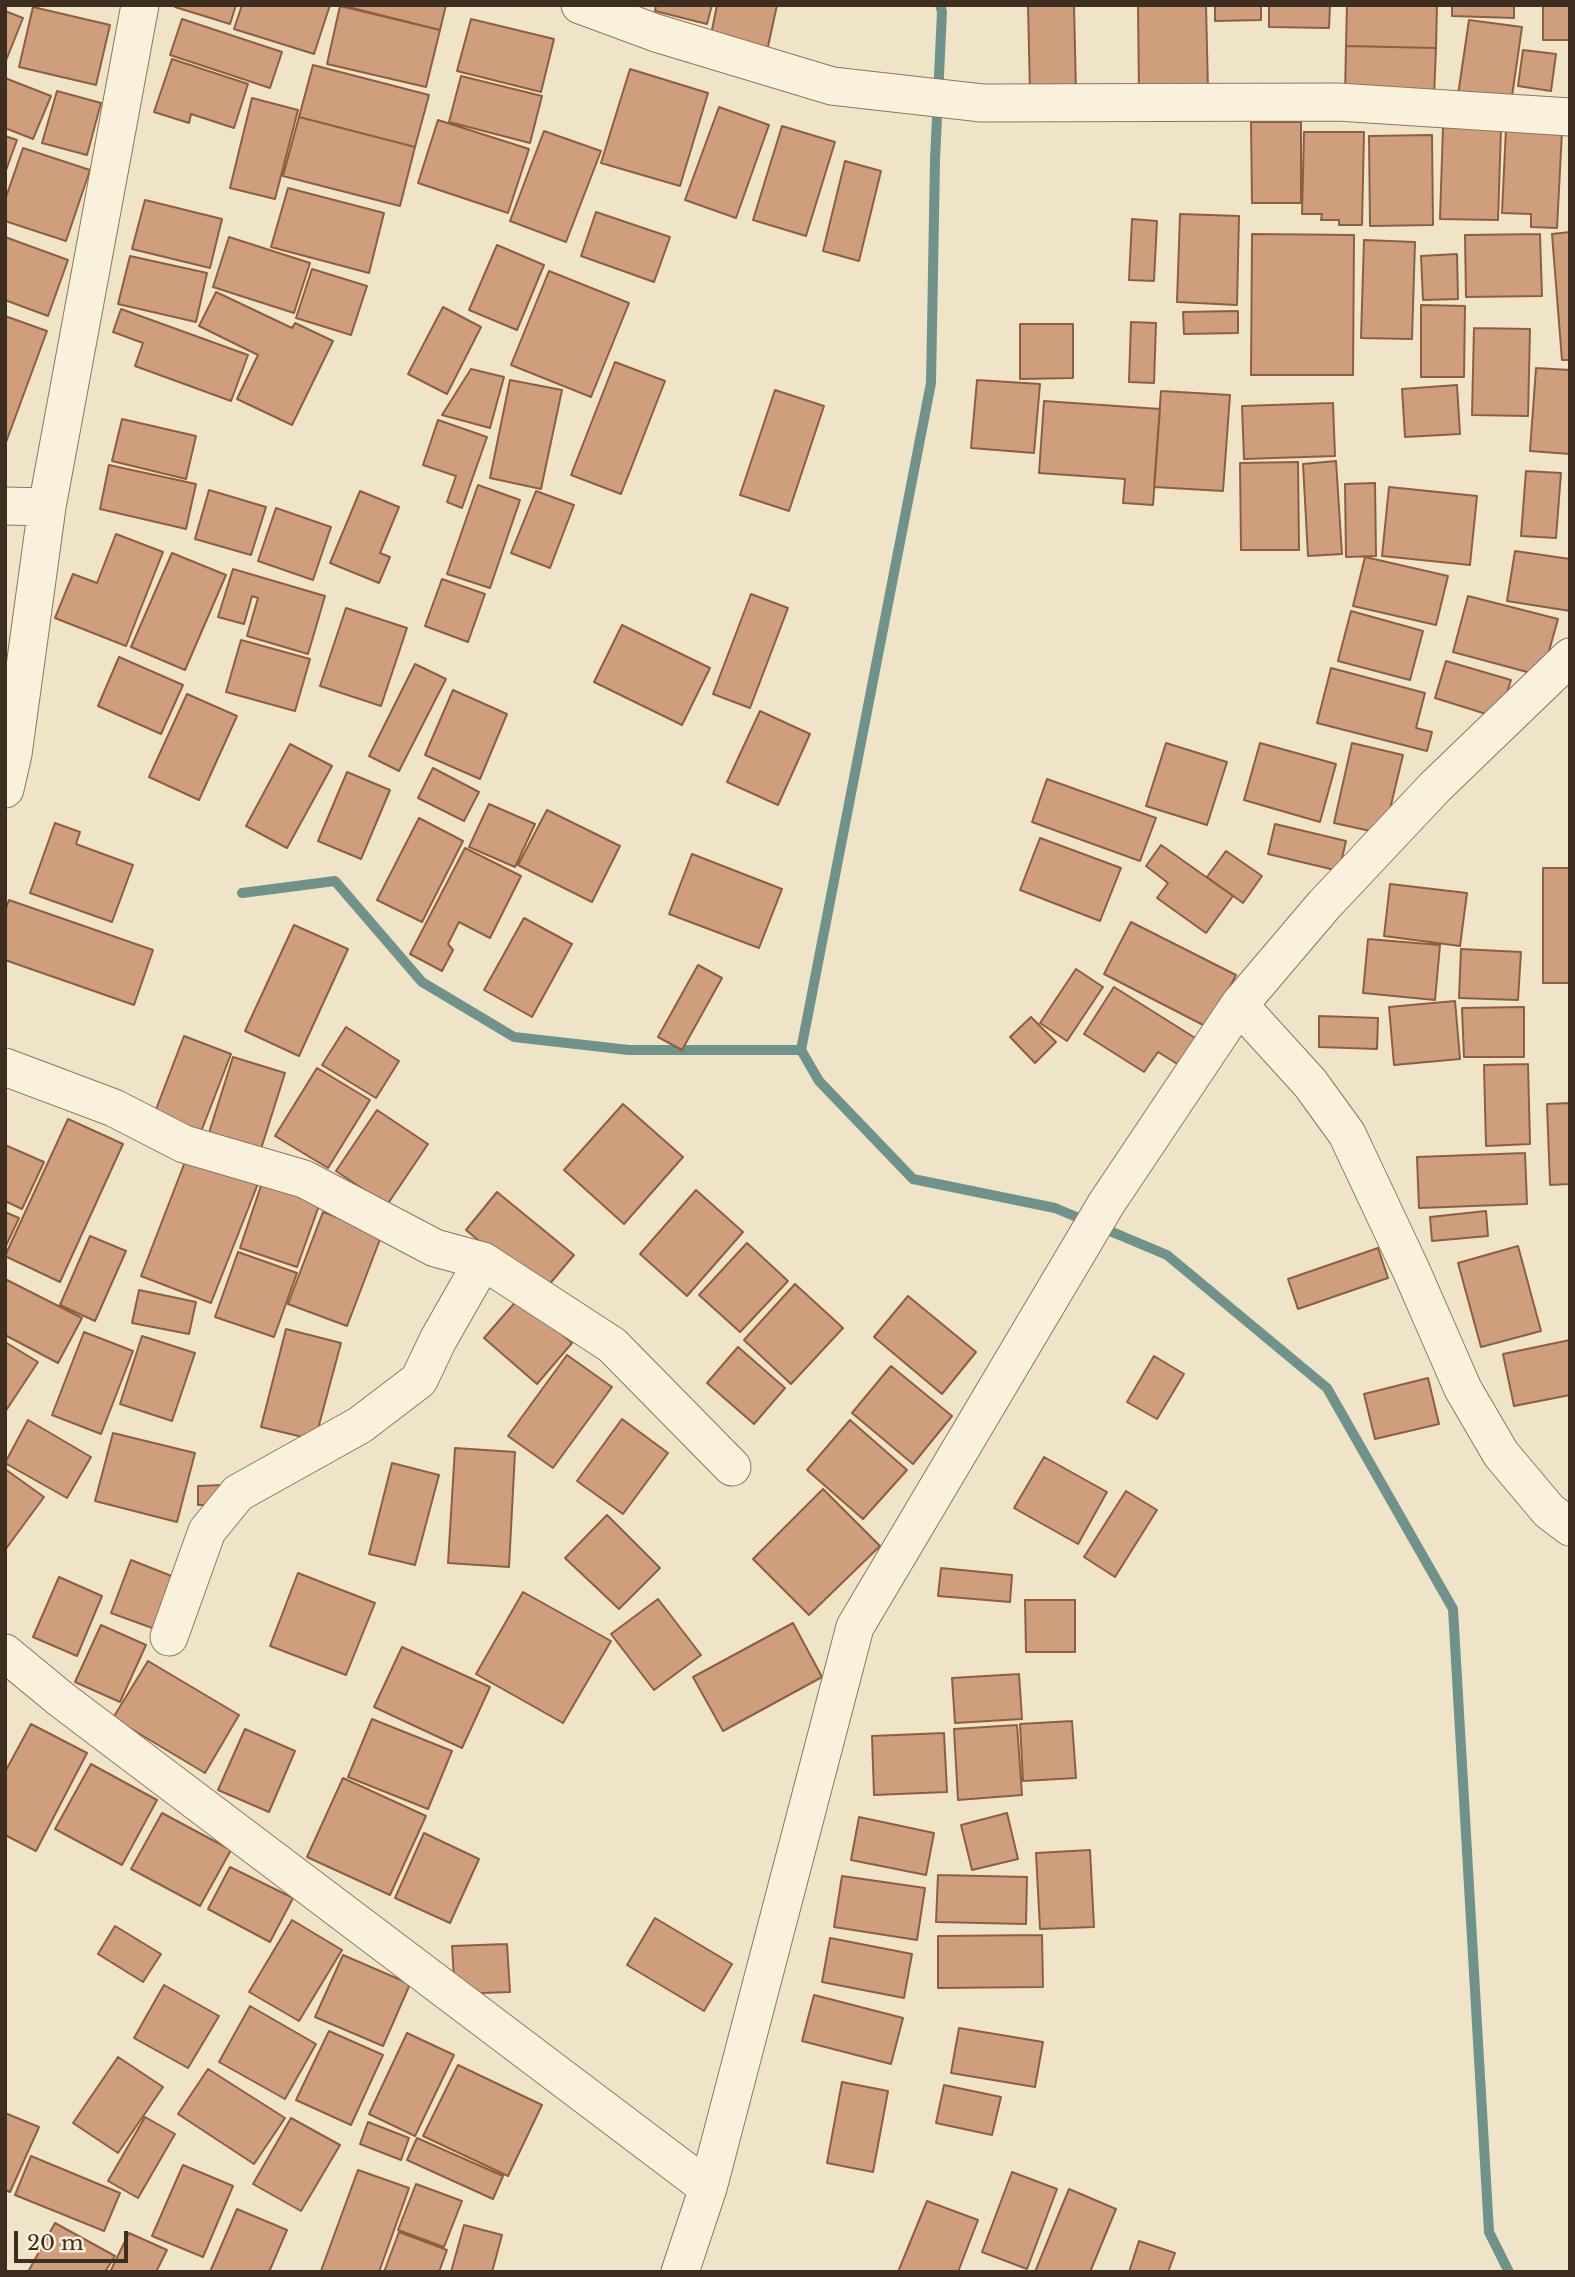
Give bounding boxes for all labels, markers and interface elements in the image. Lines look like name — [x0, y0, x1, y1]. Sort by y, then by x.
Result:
scale bar — [18, 2218, 131, 2262]
text: 20 m — [27, 2230, 84, 2256]

